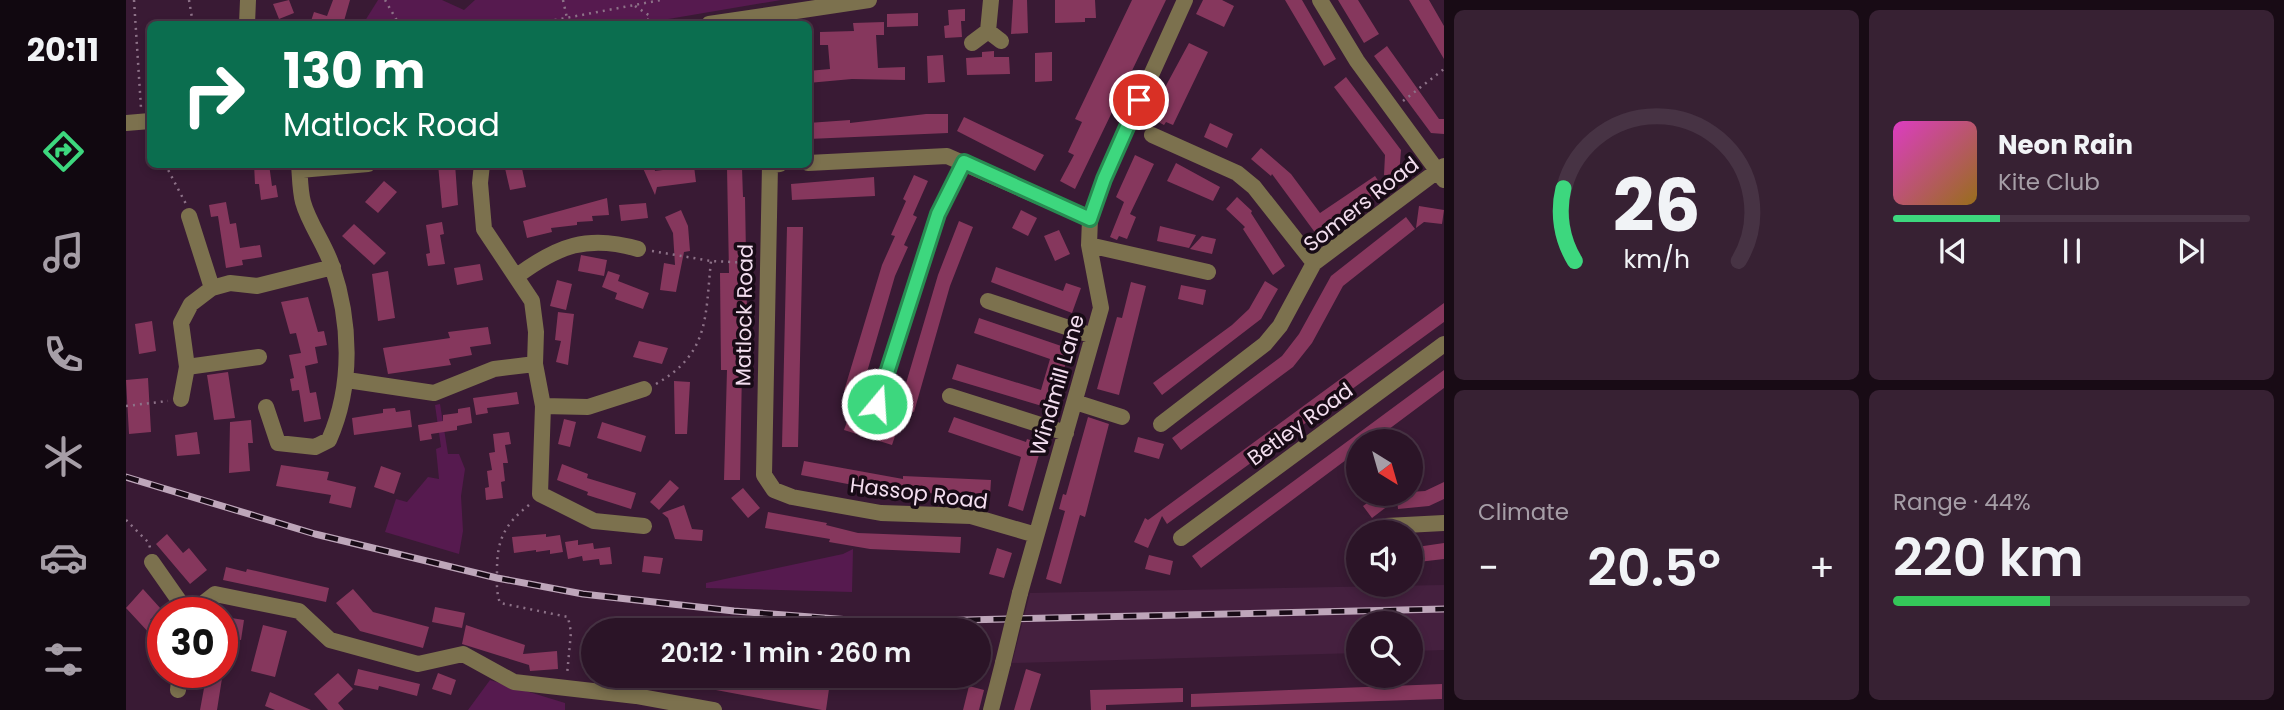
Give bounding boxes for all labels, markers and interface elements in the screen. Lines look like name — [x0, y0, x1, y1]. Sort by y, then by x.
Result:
text: 20:11 — [27, 27, 99, 72]
text: 130 m — [283, 37, 425, 105]
icon: right — [168, 49, 259, 140]
pin — [1109, 70, 1169, 130]
icon: arrive — [1120, 81, 1158, 119]
text: Matlock Road — [283, 102, 500, 147]
icon: directions — [39, 127, 88, 176]
text: Neon Rain — [1998, 127, 2133, 163]
street label: Somers Road — [1297, 150, 1425, 258]
text: 26 — [1613, 156, 1700, 257]
text: Kite Club — [1998, 166, 2100, 198]
icon: music — [39, 228, 88, 277]
icon: previous — [1934, 232, 1972, 270]
icon: pause — [2053, 232, 2091, 270]
icon: next — [2172, 232, 2210, 270]
text: km/h — [1623, 242, 1690, 277]
street label: Matlock Road — [728, 244, 760, 386]
street label: Windmill Lane — [1023, 311, 1091, 459]
icon: phone — [39, 330, 88, 379]
position arrow — [840, 367, 914, 441]
street label: Betley Road — [1241, 376, 1359, 472]
north arrow — [1346, 429, 1423, 506]
map controls — [1346, 429, 1423, 688]
icon: climate — [39, 432, 88, 481]
street label: Hassop Road — [848, 470, 990, 516]
text: Range · 44% — [1893, 486, 2031, 518]
text: Climate — [1478, 496, 1569, 528]
button: sound — [1346, 520, 1423, 597]
text: 220 km — [1893, 521, 2084, 594]
text: 20.5° — [1587, 531, 1721, 604]
icon: car — [39, 533, 88, 582]
text: − — [1478, 541, 1499, 594]
text: + — [1809, 541, 1835, 594]
speed limit sign: 30 — [147, 597, 238, 688]
button: search — [1346, 611, 1423, 688]
icon: filters — [39, 635, 88, 684]
text: 20:12 · 1 min · 260 m — [661, 635, 911, 671]

